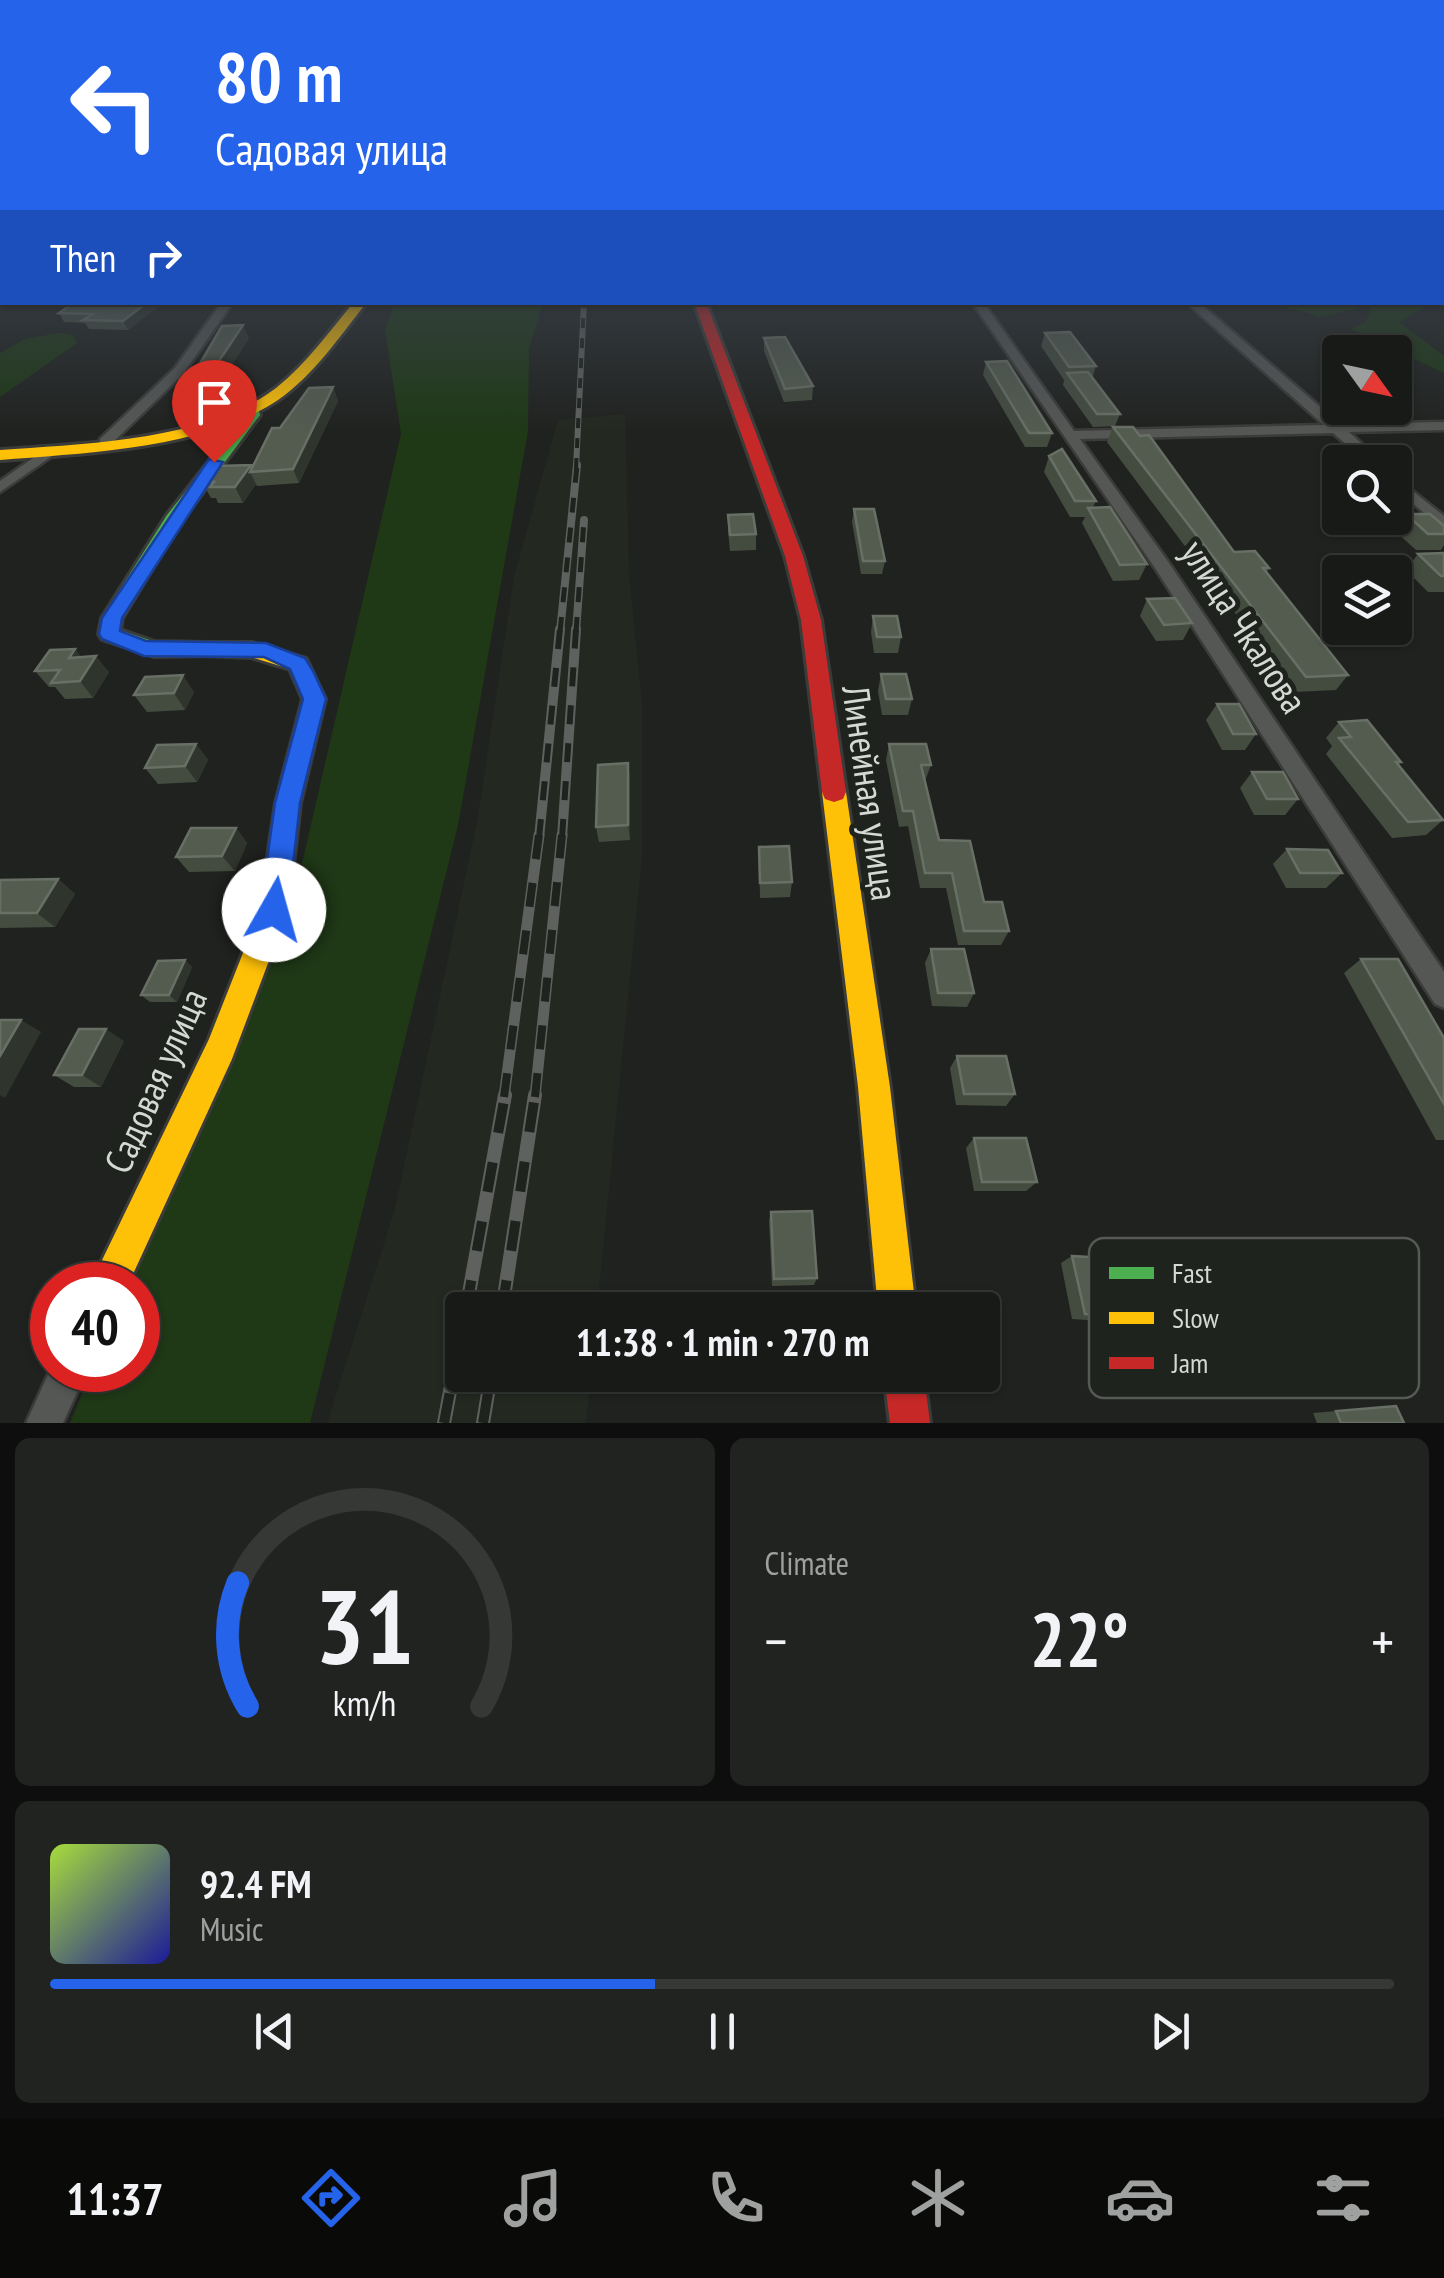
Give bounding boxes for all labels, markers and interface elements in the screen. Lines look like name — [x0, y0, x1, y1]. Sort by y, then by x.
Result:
text: 80 m — [215, 31, 343, 121]
icon: left — [50, 40, 180, 170]
text: Садовая улица — [215, 119, 448, 177]
icon: right — [136, 230, 191, 285]
text: Then — [50, 233, 116, 282]
north arrow — [1322, 335, 1412, 425]
map controls — [1322, 335, 1412, 645]
pin — [172, 360, 257, 463]
icon: arrive — [187, 375, 242, 430]
button: search — [1322, 445, 1412, 535]
street label: улица Чкалова — [1171, 530, 1319, 722]
button: layers — [1322, 555, 1412, 645]
street label: Линейная улица — [832, 681, 911, 904]
position arrow — [222, 858, 326, 962]
street label: Садовая улица — [92, 981, 217, 1180]
legend — [1089, 1238, 1419, 1398]
text: Fast — [1172, 1254, 1212, 1291]
speed limit sign: 40 — [30, 1262, 160, 1392]
text: Slow — [1172, 1299, 1219, 1336]
text: 11:38 · 1 min · 270 m — [576, 1317, 869, 1366]
text: Jam — [1171, 1344, 1208, 1381]
text: Climate — [765, 1542, 849, 1584]
text: 31 — [315, 1558, 414, 1693]
text: 22° — [1030, 1591, 1129, 1688]
text: − — [765, 1605, 787, 1676]
text: + — [1371, 1605, 1394, 1676]
text: km/h — [333, 1680, 396, 1726]
text: 92.4 FM — [200, 1859, 312, 1908]
text: Music — [200, 1908, 263, 1950]
icon: previous — [247, 2004, 302, 2059]
icon: pause — [695, 2004, 750, 2059]
icon: next — [1143, 2004, 1198, 2059]
icon: directions — [296, 2163, 366, 2233]
icon: music — [498, 2163, 568, 2233]
icon: phone — [701, 2163, 771, 2233]
icon: climate — [903, 2163, 973, 2233]
icon: car — [1105, 2163, 1175, 2233]
icon: filters — [1308, 2163, 1378, 2233]
text: 11:37 — [66, 2169, 164, 2227]

